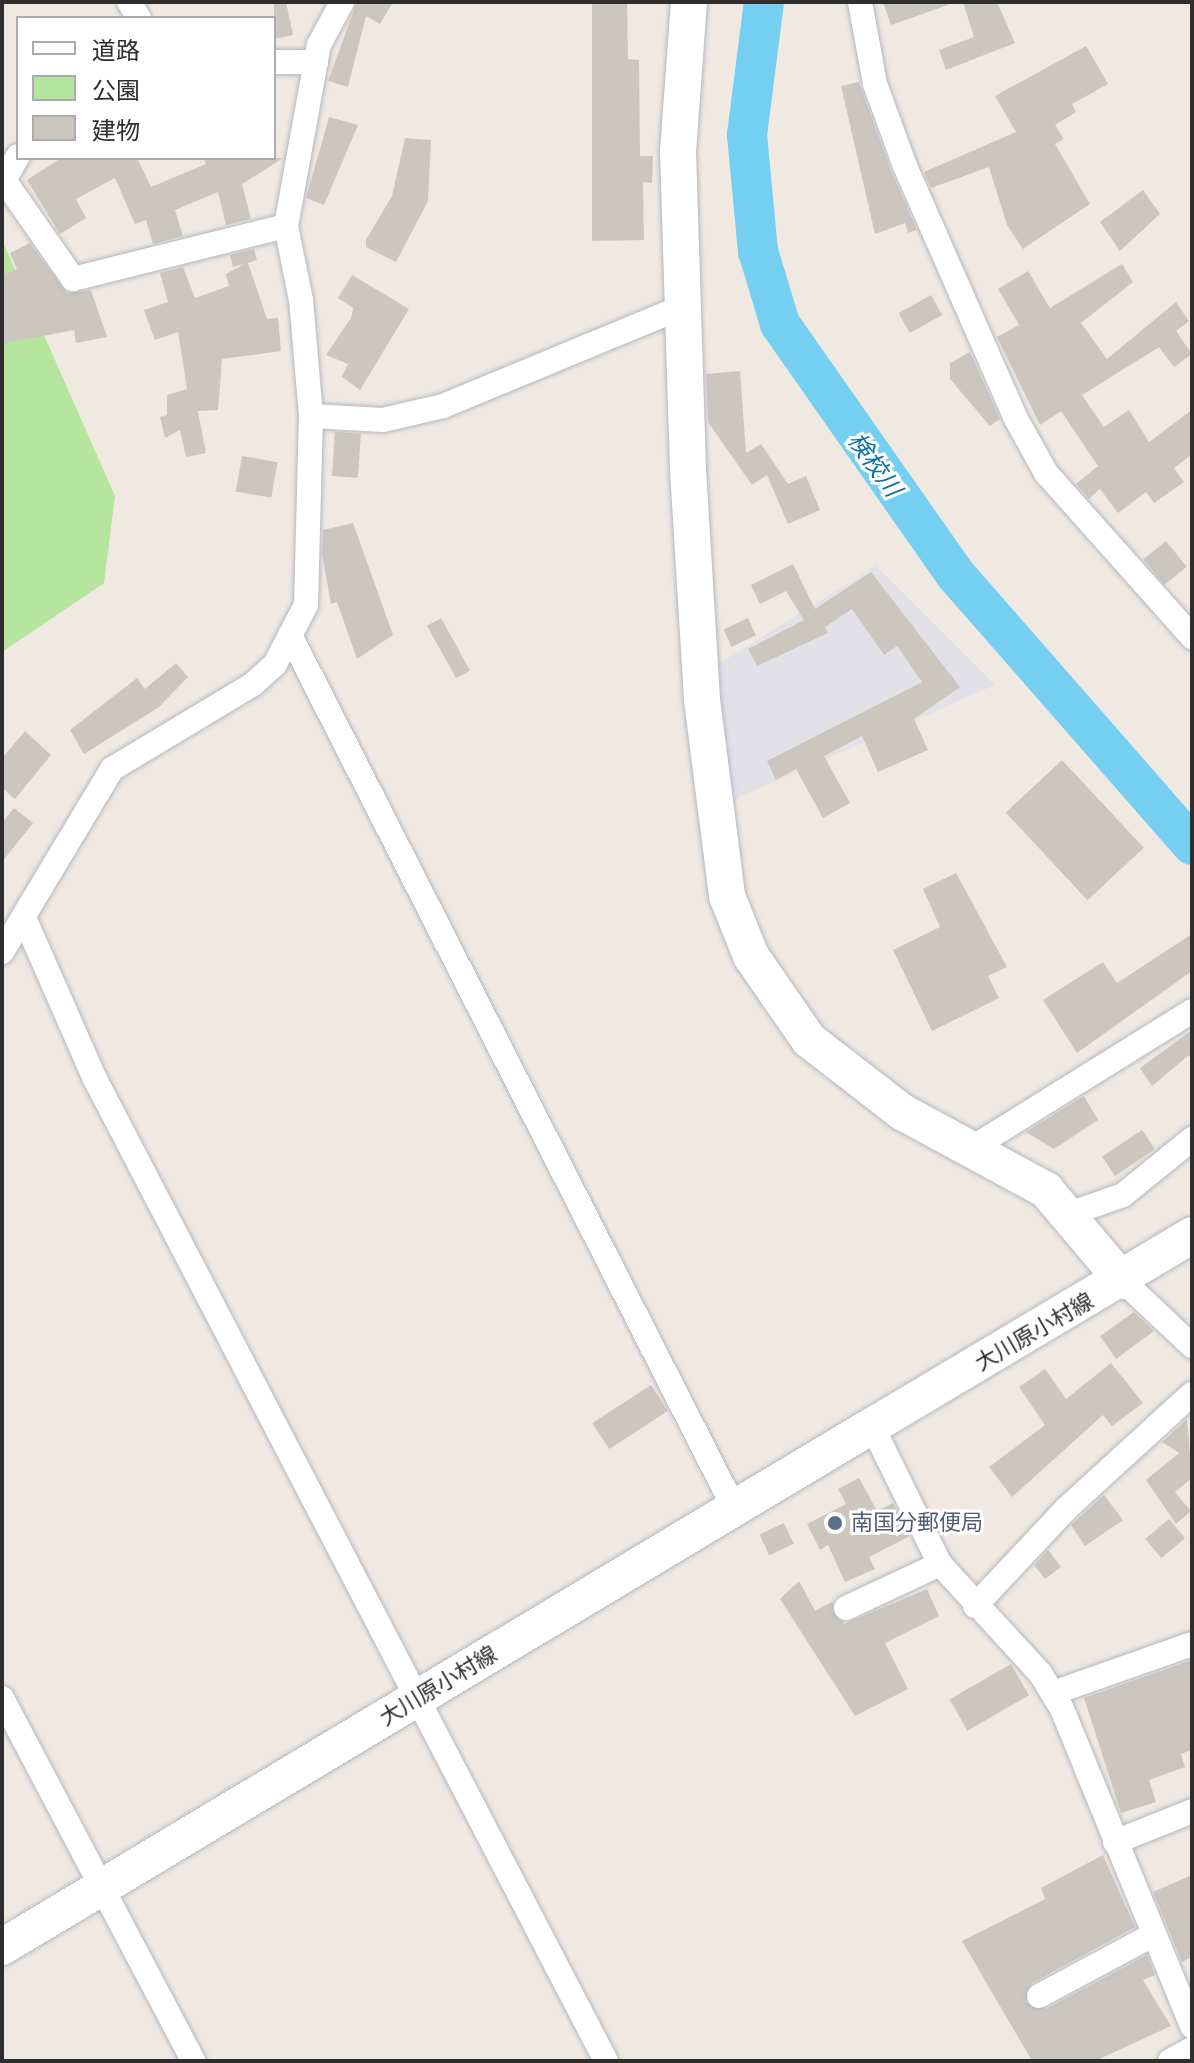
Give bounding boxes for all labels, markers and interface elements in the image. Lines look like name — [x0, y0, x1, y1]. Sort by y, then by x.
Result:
legend — [16, 16, 276, 160]
text: 道路 — [92, 37, 140, 65]
text: 公園 — [92, 77, 140, 105]
text: 建物 — [92, 117, 140, 145]
water label: 検校川 — [841, 427, 907, 503]
street label: 大川原小村線 — [970, 1288, 1098, 1376]
place label: 南国分郵便局 — [851, 1510, 983, 1536]
marker: 南国分郵便局 — [826, 1514, 844, 1532]
street label: 大川原小村線 — [375, 1641, 501, 1731]

